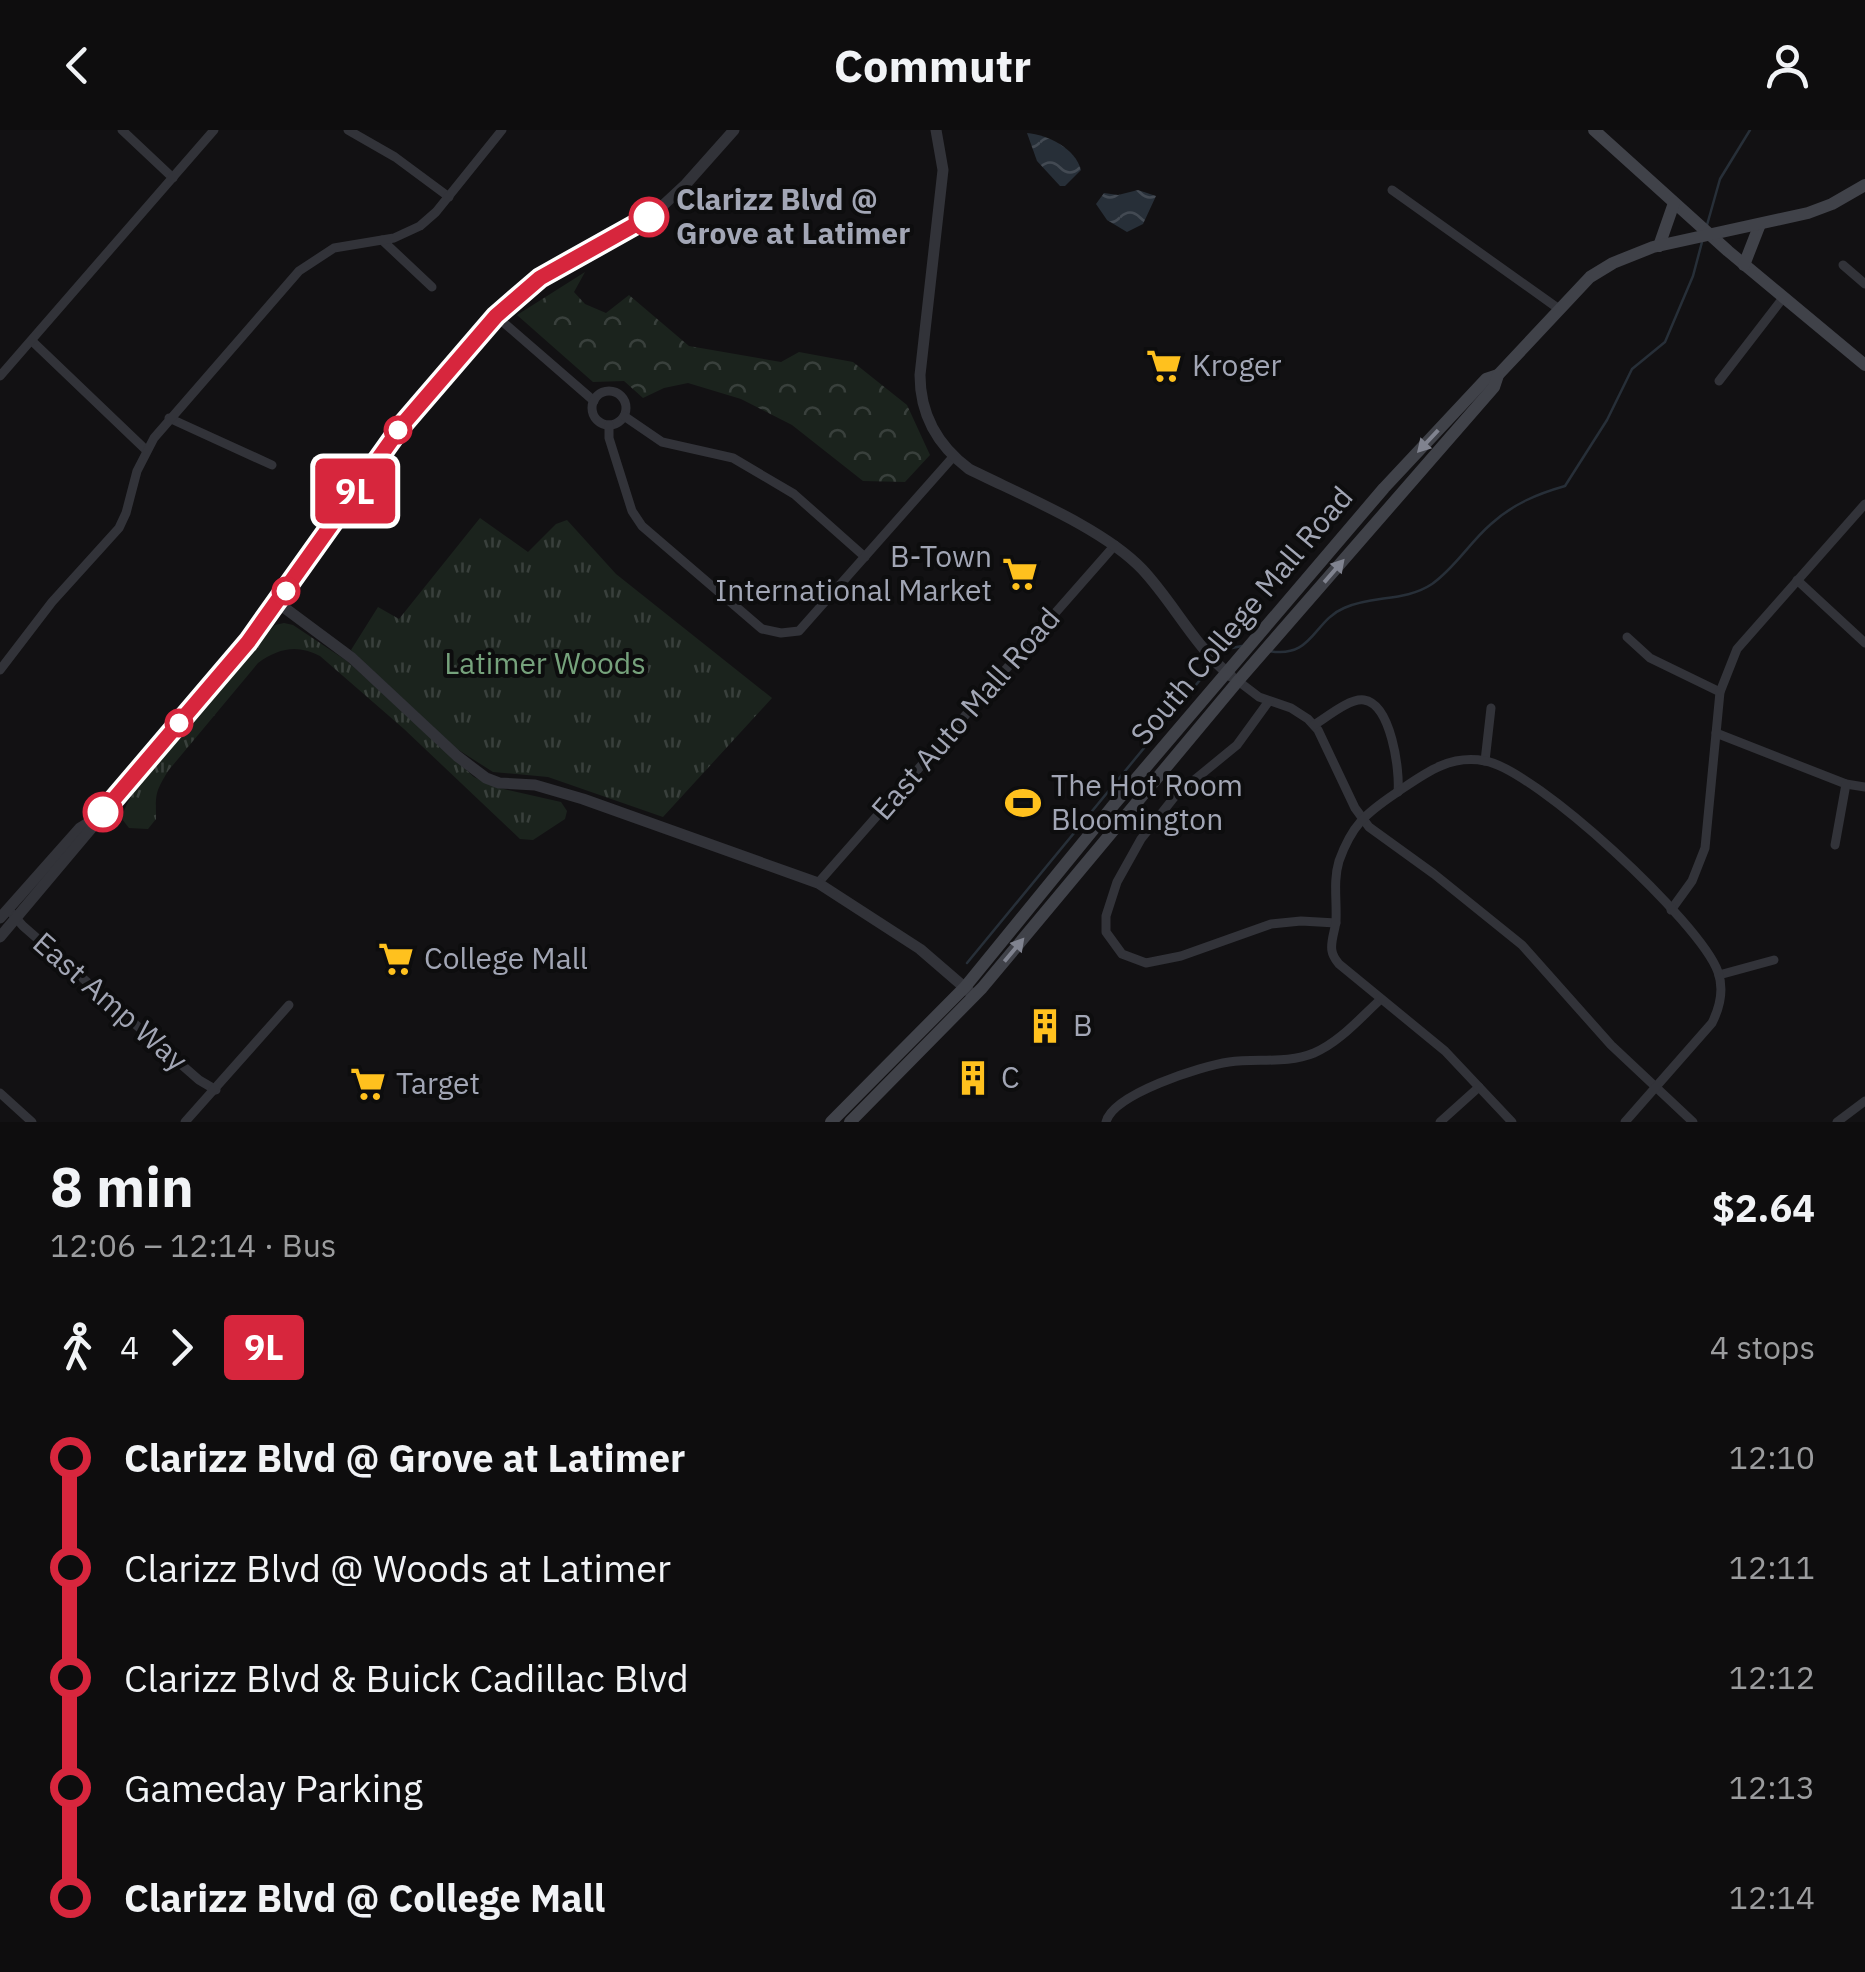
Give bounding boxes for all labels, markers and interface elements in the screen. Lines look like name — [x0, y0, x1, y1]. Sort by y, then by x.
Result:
text: Commutr — [834, 36, 1031, 94]
icon: back — [50, 38, 105, 93]
icon: person — [1760, 38, 1815, 93]
place label: Clarizz Blvd @ Grove at Latimer — [676, 179, 910, 252]
marker: Clarizz Blvd @ Grove at Latimer — [630, 198, 668, 236]
place label: Kroger — [1192, 345, 1282, 384]
supermarket icon: Kroger — [1145, 347, 1183, 385]
unlabelled marker — [385, 417, 411, 443]
one-way arrow — [1417, 428, 1440, 452]
line badge: 9L — [310, 458, 400, 524]
text: 9L — [335, 468, 375, 514]
street label: South College Mall Road — [1121, 478, 1361, 752]
place label: B-Town International Market — [715, 536, 992, 609]
supermarket icon: B-Town International Market — [1001, 555, 1039, 593]
one-way arrow — [1322, 559, 1344, 584]
unlabelled marker — [273, 578, 299, 604]
street label: East Auto Mall Road — [862, 599, 1068, 827]
park label: Latimer Woods — [444, 643, 646, 682]
unlabelled marker — [166, 710, 192, 736]
place label: The Hot Room Bloomington — [1051, 765, 1243, 838]
sports icon: The Hot Room Bloomington — [1004, 784, 1042, 822]
unlabelled marker — [84, 793, 122, 831]
street label: East Amp Way — [25, 923, 197, 1079]
one-way arrow — [1003, 937, 1024, 962]
place label: College Mall — [424, 938, 588, 977]
supermarket icon: College Mall — [377, 940, 415, 978]
place label: B — [1073, 1005, 1093, 1044]
building icon: B — [1026, 1007, 1064, 1045]
place label: C — [1001, 1057, 1020, 1096]
building icon: C — [954, 1059, 992, 1097]
place label: Target — [396, 1063, 480, 1102]
supermarket icon: Target — [349, 1065, 387, 1103]
text: 8 min — [50, 1151, 194, 1222]
text: $2.64 — [1712, 1183, 1815, 1232]
text: 12:06 – 12:14 · Bus — [50, 1224, 336, 1266]
icon: walk — [50, 1320, 105, 1375]
icon: forward — [154, 1320, 209, 1375]
text: 9L — [244, 1324, 284, 1370]
text: 4 — [120, 1326, 139, 1368]
text: 4 stops — [1710, 1326, 1815, 1368]
text: Clarizz Blvd @ Grove at Latimer — [124, 1433, 685, 1482]
text: 12:10 — [1729, 1436, 1815, 1478]
text: Clarizz Blvd @ Woods at Latimer — [124, 1543, 671, 1592]
text: 12:11 — [1729, 1546, 1815, 1588]
text: Clarizz Blvd & Buick Cadillac Blvd — [124, 1653, 689, 1702]
text: 12:12 — [1729, 1656, 1815, 1698]
text: Gameday Parking — [124, 1763, 423, 1812]
text: 12:13 — [1729, 1766, 1815, 1808]
text: Clarizz Blvd @ College Mall — [124, 1873, 605, 1922]
text: 12:14 — [1729, 1876, 1815, 1918]

